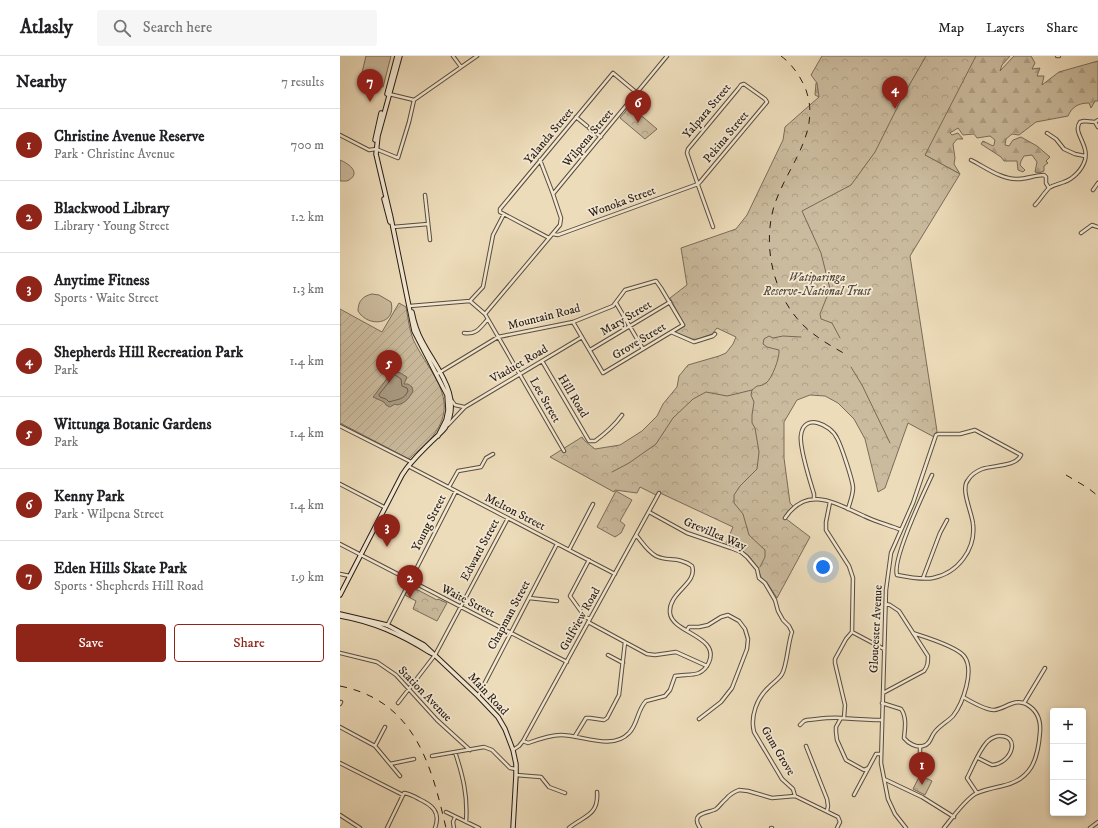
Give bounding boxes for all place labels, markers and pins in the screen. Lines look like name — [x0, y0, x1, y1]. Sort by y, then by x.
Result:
pin: 7 — [357, 69, 383, 102]
pin: 4 — [882, 76, 908, 109]
pin: 6 — [625, 90, 651, 123]
pin: 5 — [376, 350, 402, 383]
pin: 3 — [374, 514, 400, 547]
pin: 2 — [397, 565, 423, 598]
pin: 1 — [909, 752, 935, 785]

